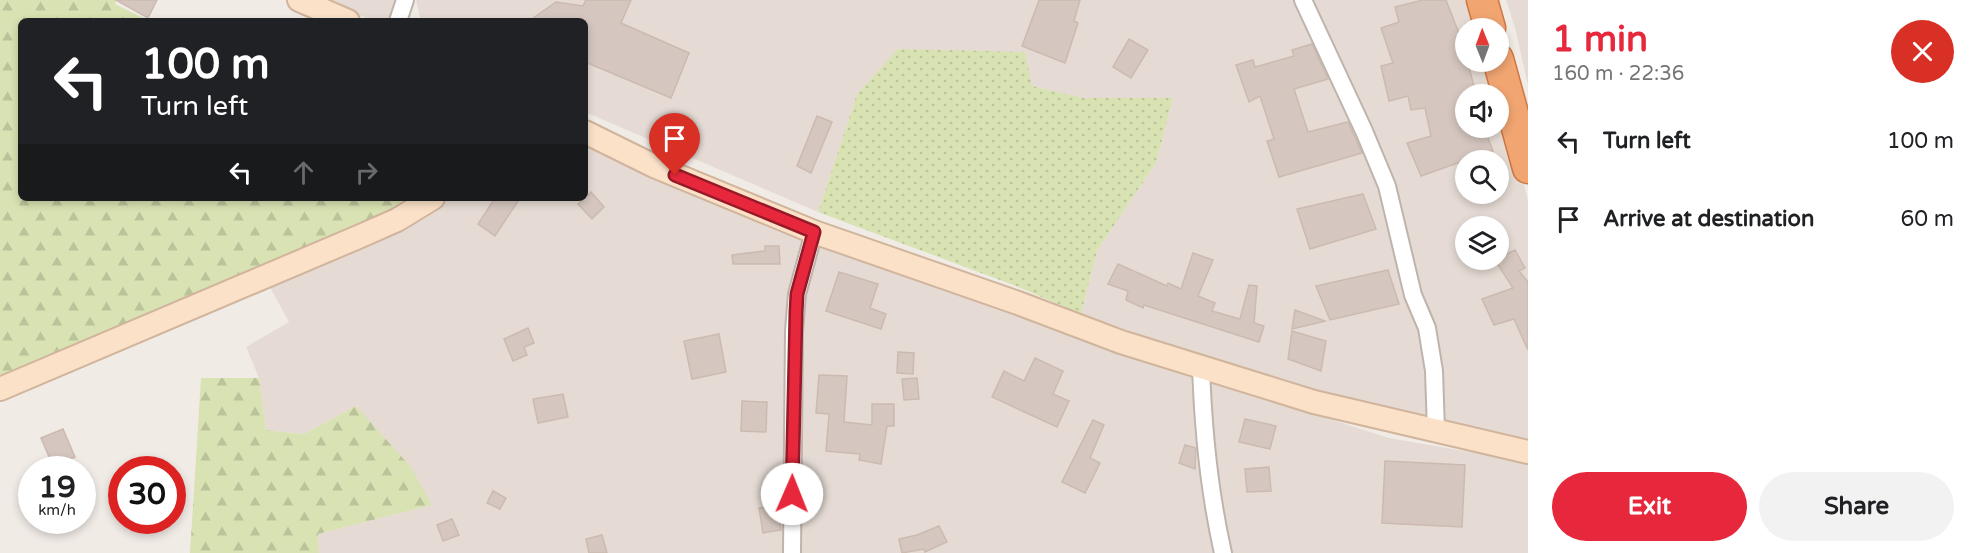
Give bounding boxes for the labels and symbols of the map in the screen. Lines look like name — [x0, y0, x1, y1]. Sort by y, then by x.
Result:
north arrow — [1455, 18, 1509, 72]
pin — [649, 113, 700, 175]
speed limit sign: 30 — [108, 456, 186, 534]
position arrow — [760, 462, 824, 526]

